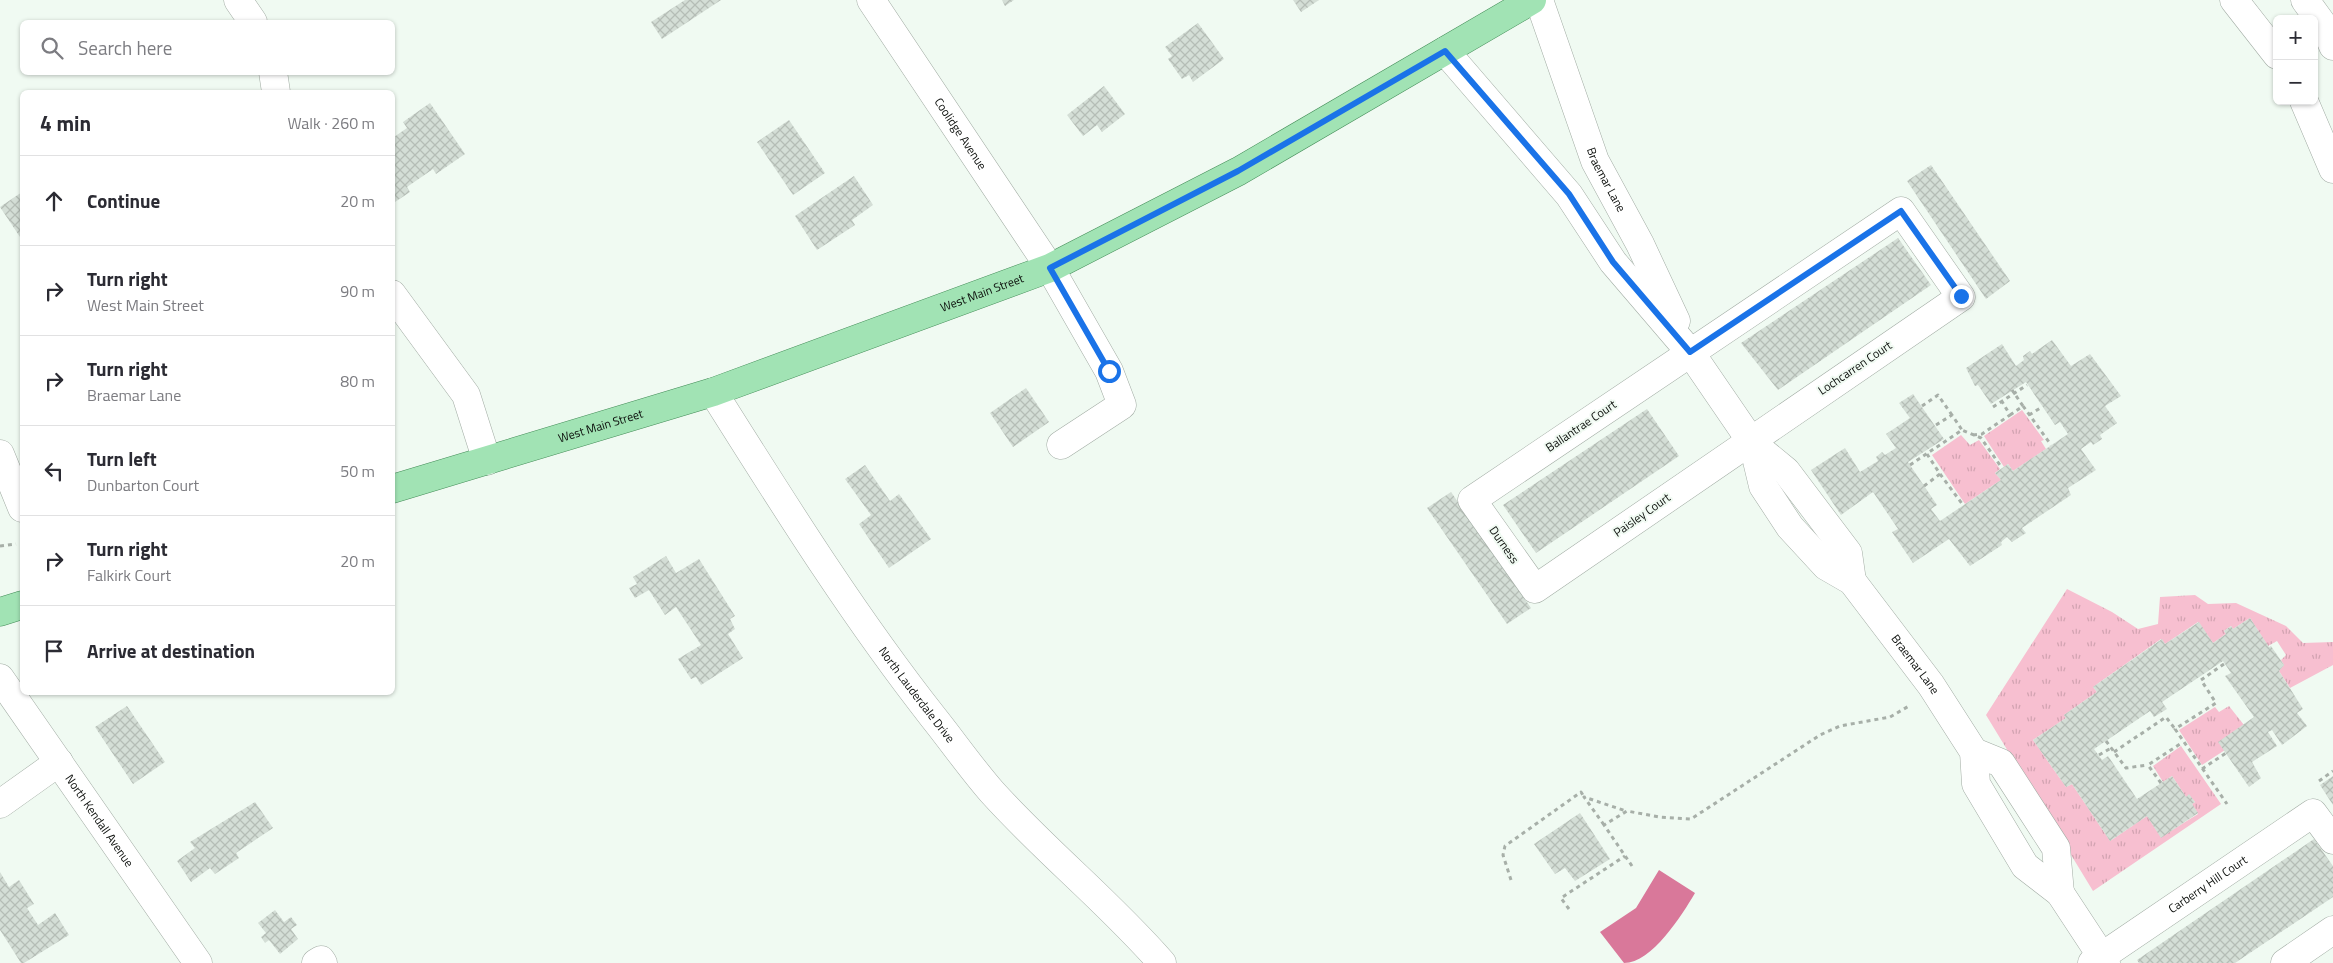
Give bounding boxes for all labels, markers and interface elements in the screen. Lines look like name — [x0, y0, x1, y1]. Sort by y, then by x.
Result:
map controls — [2273, 15, 2318, 105]
button: + — [2273, 15, 2318, 60]
search box — [20, 20, 395, 75]
text: Search here — [78, 33, 172, 62]
icon: search — [38, 34, 66, 62]
button: − — [2273, 60, 2318, 105]
street label: Coolidge Avenue — [930, 94, 992, 174]
text: 4 min — [40, 107, 91, 139]
text: Walk · 260 m — [287, 111, 375, 135]
street label: Braemar Lane — [1582, 145, 1631, 215]
text: Continue — [87, 186, 160, 215]
icon: ahead — [40, 187, 68, 215]
text: 20 m — [340, 189, 375, 213]
text: Turn right — [87, 264, 168, 293]
street label: West Main Street — [937, 268, 1027, 317]
icon: right — [40, 277, 68, 305]
text: 90 m — [340, 279, 375, 303]
route end — [1950, 285, 1973, 308]
text: West Main Street — [87, 293, 204, 317]
street label: Lochcarren Court — [1814, 335, 1896, 399]
text: Turn right — [87, 354, 168, 383]
route start — [1098, 360, 1121, 383]
icon: right — [40, 367, 68, 395]
text: 80 m — [340, 369, 375, 393]
text: Braemar Lane — [87, 383, 181, 407]
street label: Ballantrae Court — [1541, 394, 1621, 456]
street label: West Main Street — [556, 403, 646, 447]
text: Turn left — [87, 444, 157, 473]
icon: left — [40, 457, 68, 485]
text: 50 m — [340, 459, 375, 483]
text: Dunbarton Court — [87, 473, 199, 497]
street label: Paisley Court — [1609, 487, 1675, 541]
street label: Durness — [1485, 522, 1524, 568]
text: Turn right — [87, 534, 168, 563]
icon: right — [40, 547, 68, 575]
text: 20 m — [340, 549, 375, 573]
text: Falkirk Court — [87, 563, 171, 587]
street label: Braemar Lane — [1887, 630, 1945, 698]
text: Arrive at destination — [87, 636, 255, 665]
icon: arrive — [40, 637, 68, 665]
street label: North Lauderdale Drive — [874, 642, 960, 747]
street label: North Kendall Avenue — [61, 770, 139, 871]
street label: Carberry Hill Court — [2164, 850, 2252, 918]

